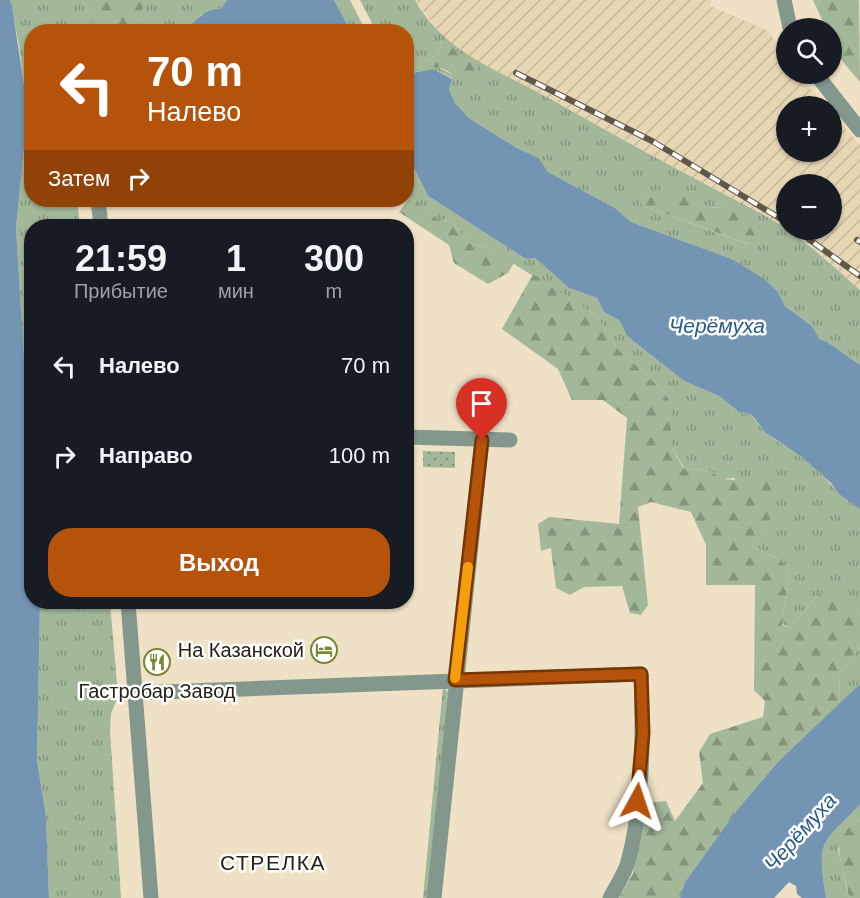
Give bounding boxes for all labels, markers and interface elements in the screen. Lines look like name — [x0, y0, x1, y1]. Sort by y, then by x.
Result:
map controls — [776, 18, 842, 240]
button: search — [776, 18, 842, 84]
icon: left — [48, 48, 126, 126]
text: 70 m — [147, 48, 243, 95]
button: + — [776, 96, 842, 162]
text: Налево — [147, 97, 241, 127]
icon: right — [122, 162, 155, 195]
text: Затем — [48, 166, 110, 191]
button: − — [776, 174, 842, 240]
text: 21:59 — [75, 238, 167, 279]
text: 1 — [226, 238, 246, 279]
text: 300 — [304, 238, 364, 279]
text: Прибытие — [74, 280, 168, 302]
text: мин — [218, 280, 254, 302]
text: m — [326, 280, 342, 302]
water label: Черёмуха — [669, 314, 765, 337]
icon: left — [48, 350, 81, 383]
text: Налево — [99, 353, 180, 378]
text: 70 m — [341, 353, 390, 378]
pin — [456, 378, 507, 440]
icon: arrive — [465, 387, 498, 420]
icon: right — [48, 440, 81, 473]
text: Направо — [99, 443, 193, 468]
text: 100 m — [329, 443, 390, 468]
button: Выход — [48, 528, 390, 597]
hotel icon: На Казанской — [309, 635, 339, 665]
place label: На Казанской — [178, 639, 304, 661]
restaurant icon: Гастробар Завод — [142, 647, 172, 677]
place label: Гастробар Завод — [79, 680, 236, 702]
position arrow — [605, 769, 669, 833]
water label: Черёмуха — [759, 789, 841, 875]
district label: СТРЕЛКА — [220, 851, 326, 874]

